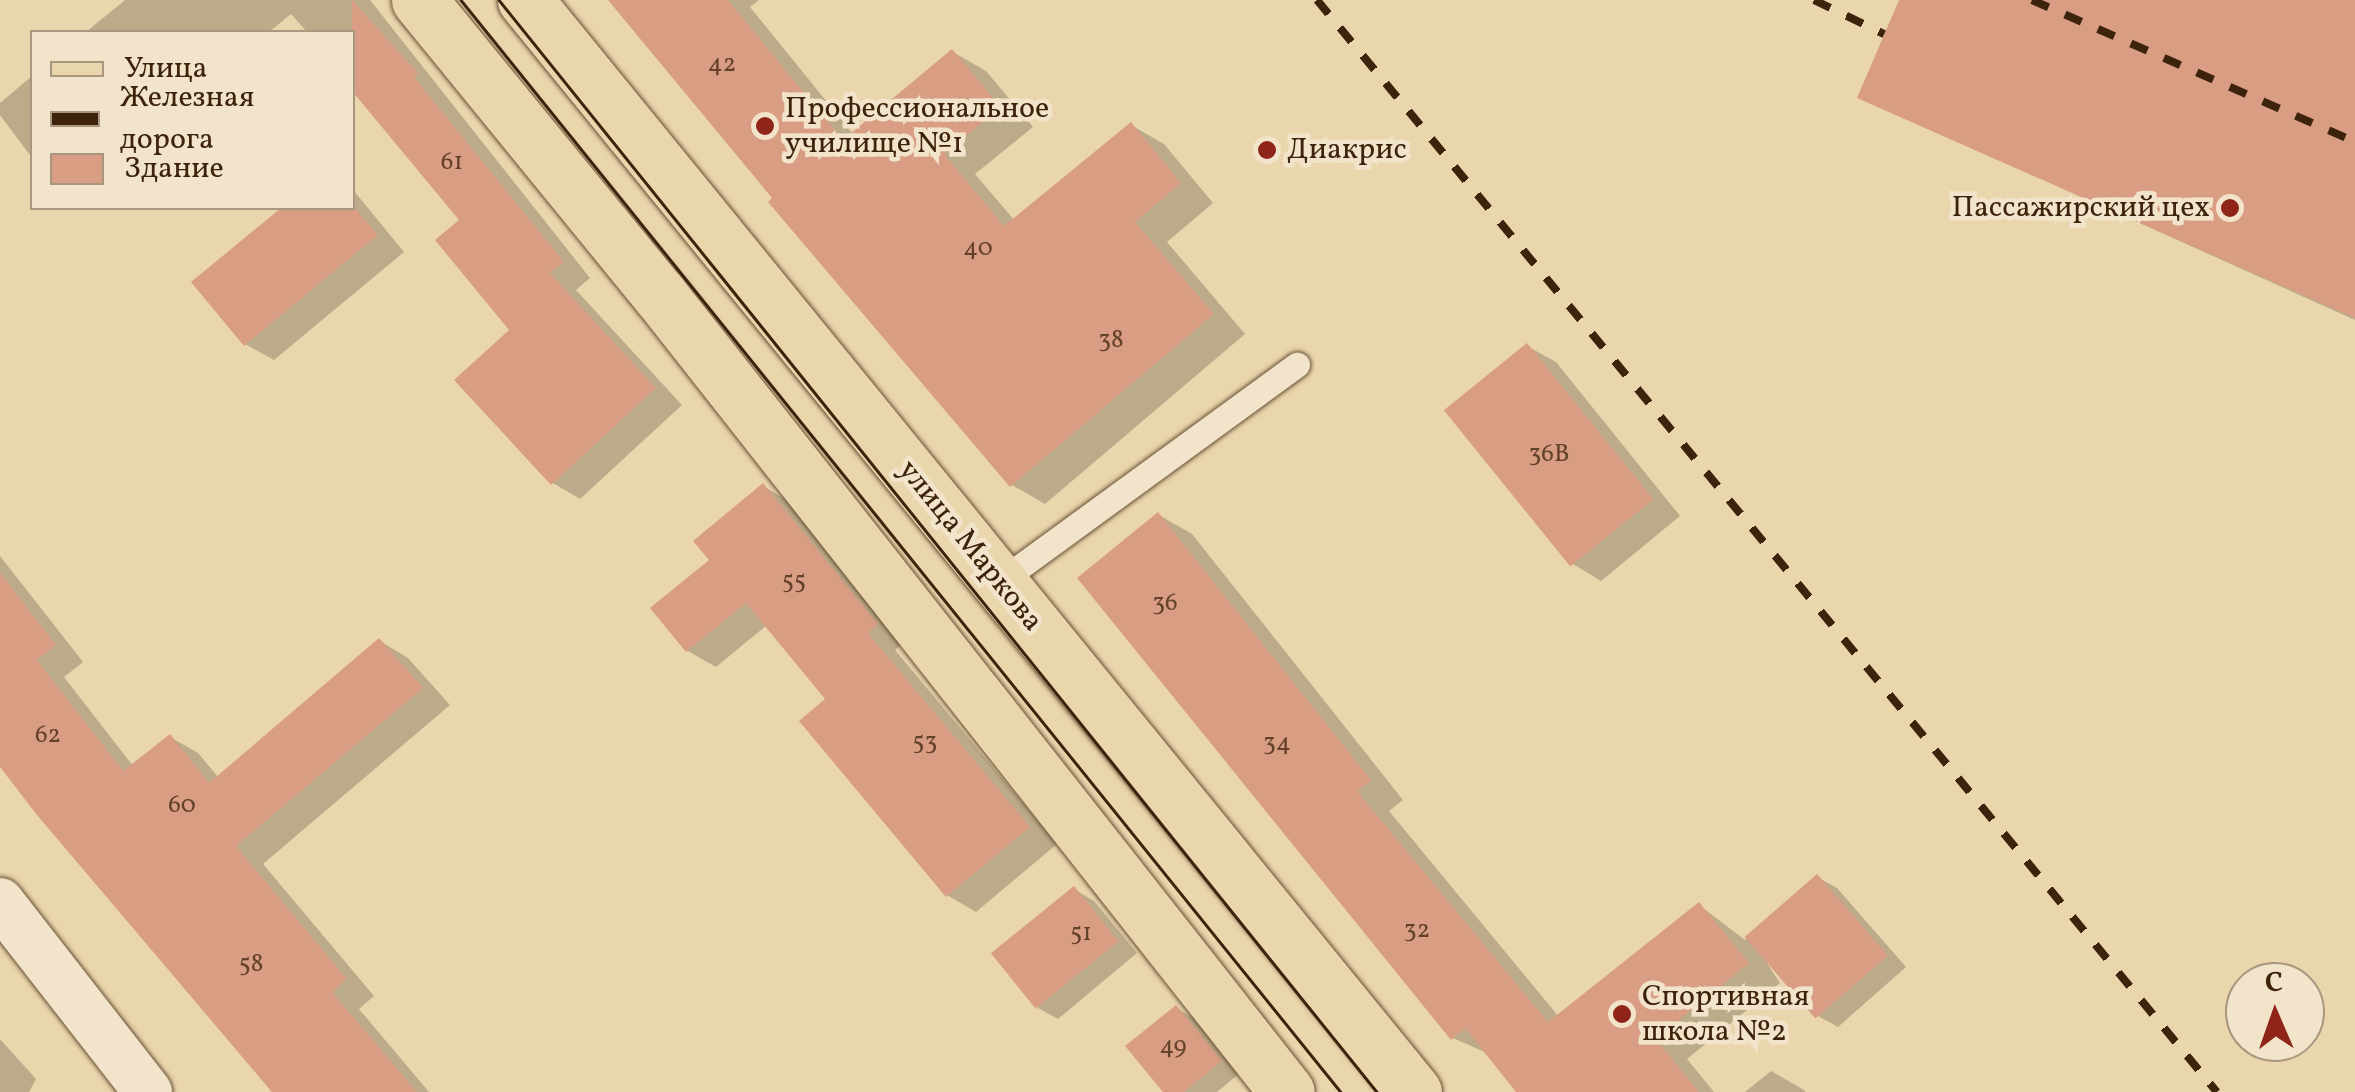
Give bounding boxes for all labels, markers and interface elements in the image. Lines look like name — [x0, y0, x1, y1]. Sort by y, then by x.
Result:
legend — [30, 30, 355, 210]
text: Улица — [124, 48, 207, 90]
house number: 42 — [708, 50, 736, 80]
text: Железная дорога — [120, 77, 254, 161]
place label: Профессиональное училище №1 — [785, 91, 1049, 162]
marker: Профессиональное училище №1 — [754, 115, 776, 137]
place label: Диакрис — [1287, 132, 1407, 168]
marker: Диакрис — [1256, 139, 1278, 161]
text: Здание — [124, 148, 224, 190]
house number: 61 — [441, 148, 463, 178]
place label: Пассажирский цех — [1952, 190, 2210, 226]
marker: Пассажирский цех — [2219, 197, 2241, 219]
house number: 40 — [963, 234, 993, 264]
house number: 38 — [1098, 326, 1124, 356]
house number: 36В — [1528, 440, 1570, 470]
street label: улица Маркова — [890, 453, 1050, 639]
house number: 55 — [782, 567, 806, 597]
house number: 36 — [1152, 589, 1178, 619]
house number: 62 — [35, 721, 61, 751]
house number: 53 — [913, 728, 937, 758]
house number: 34 — [1263, 729, 1291, 759]
house number: 60 — [168, 791, 196, 821]
house number: 32 — [1404, 916, 1430, 946]
house number: 51 — [1070, 919, 1092, 949]
house number: 58 — [239, 950, 263, 980]
north arrow — [2225, 962, 2325, 1062]
text: С — [2264, 964, 2284, 1003]
place label: Спортивная школа №2 — [1642, 979, 1809, 1050]
marker: Спортивная школа №2 — [1611, 1003, 1633, 1025]
house number: 49 — [1159, 1032, 1187, 1062]

